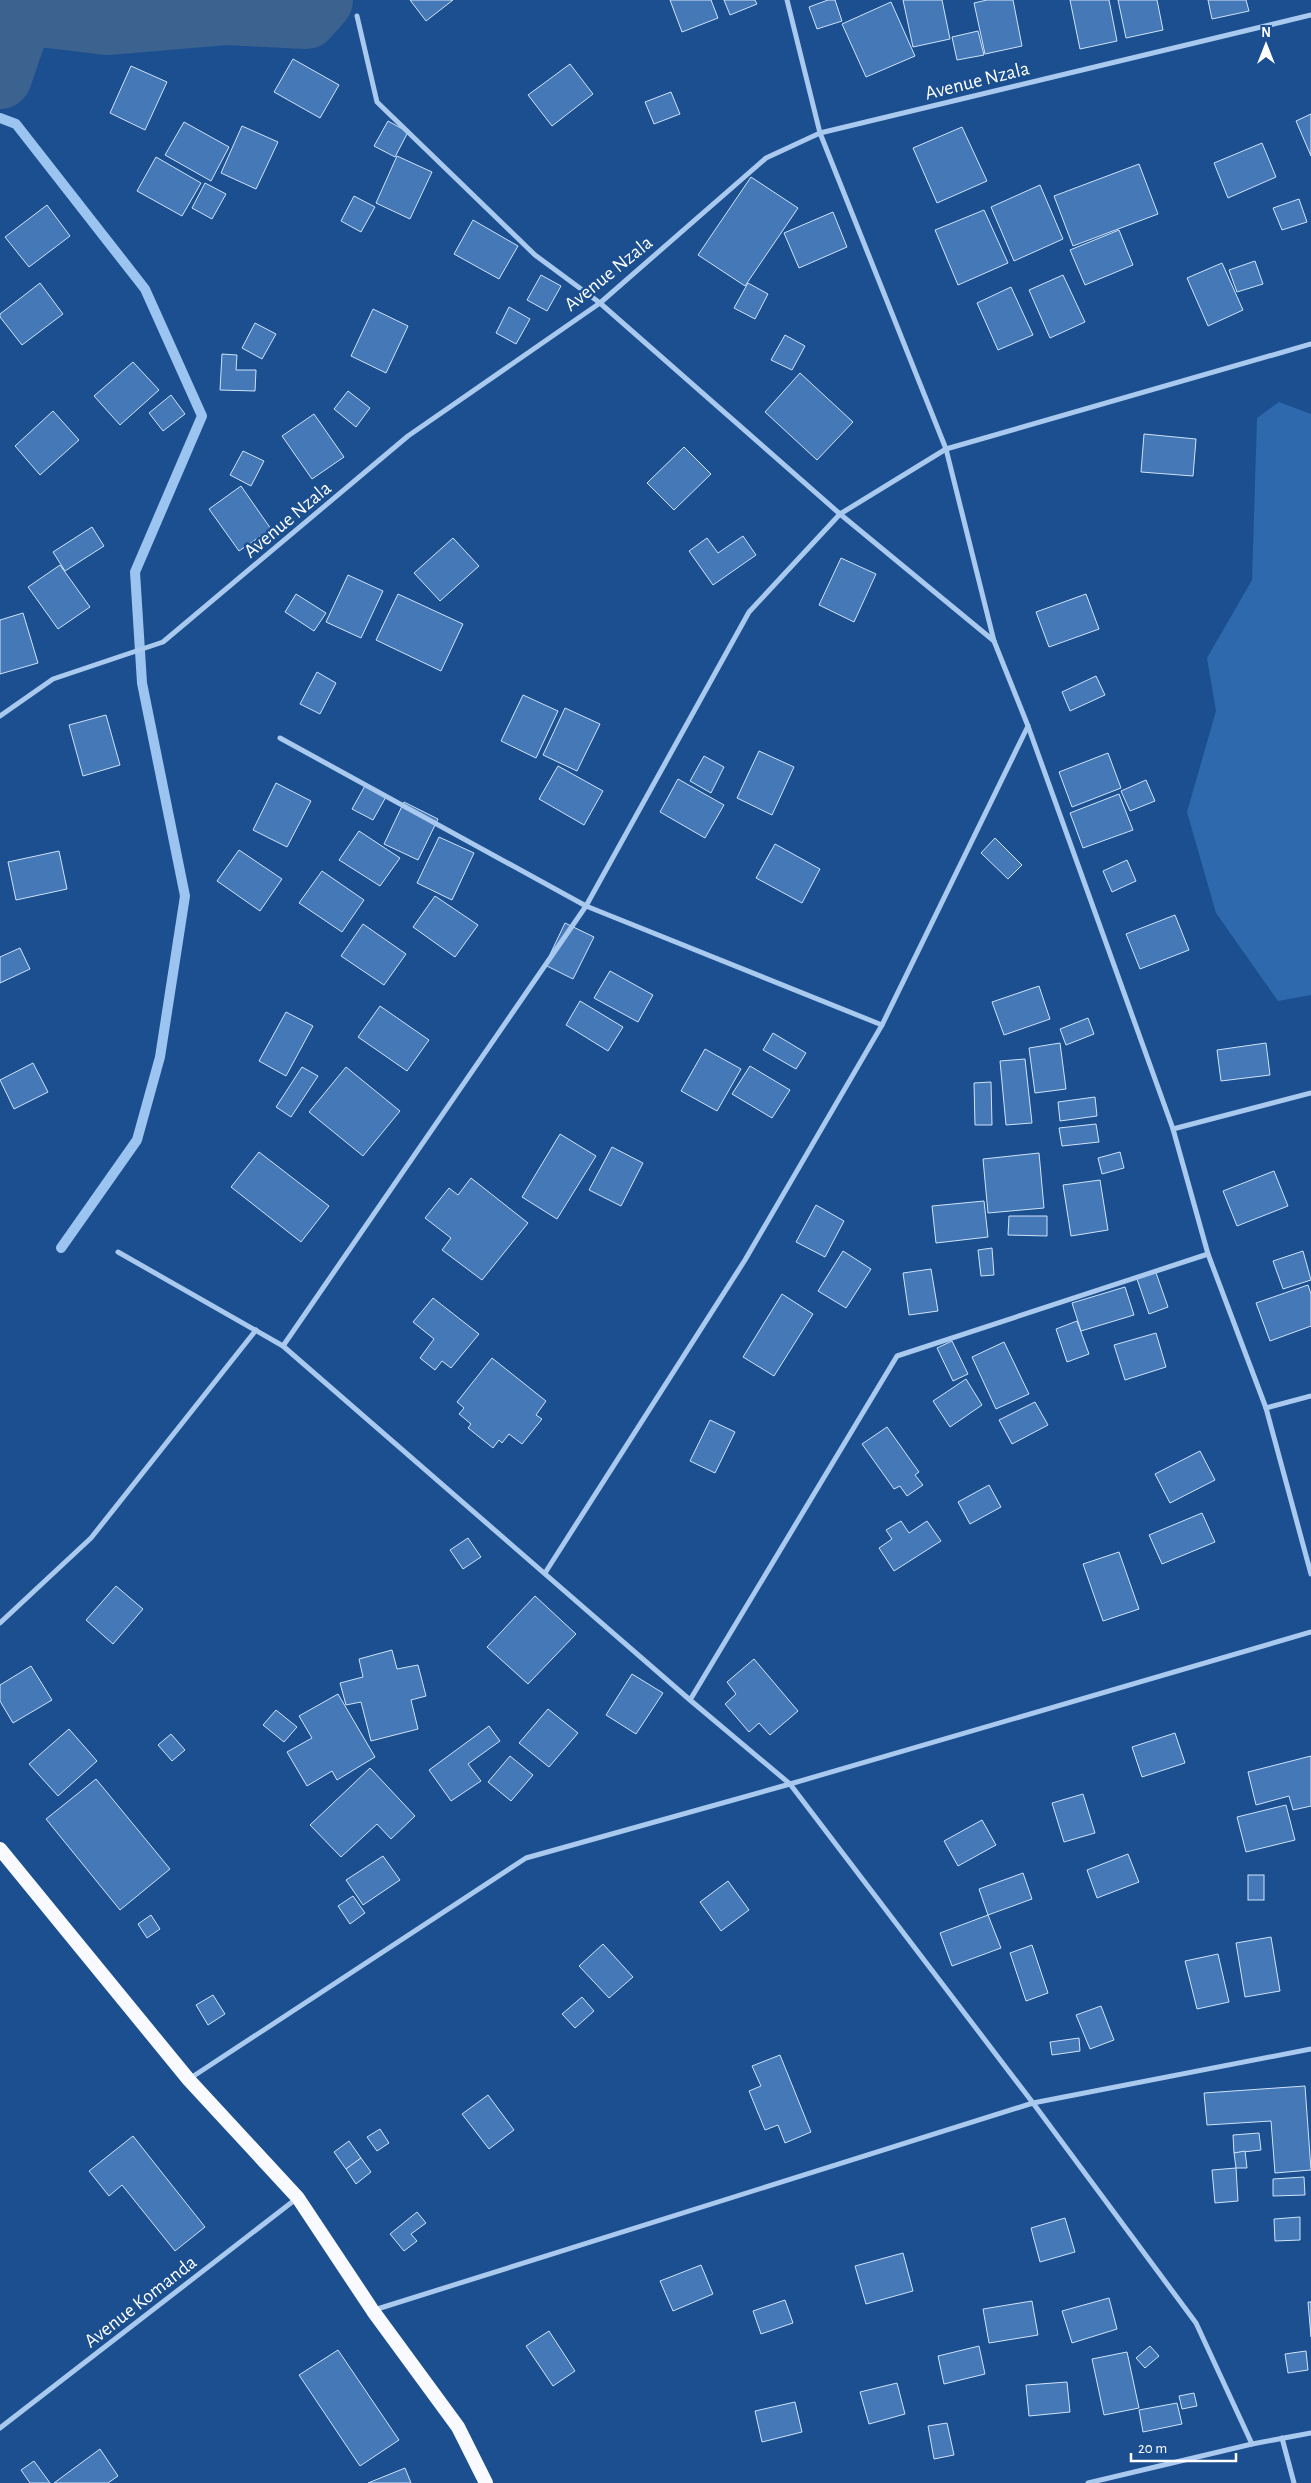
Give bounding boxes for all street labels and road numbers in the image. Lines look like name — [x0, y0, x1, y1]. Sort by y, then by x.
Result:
street label: Avenue Nzala — [923, 58, 1032, 104]
street label: Avenue Nzala — [561, 232, 656, 315]
street label: Avenue Nzala — [240, 478, 335, 562]
street label: Avenue Komanda — [81, 2252, 201, 2352]

